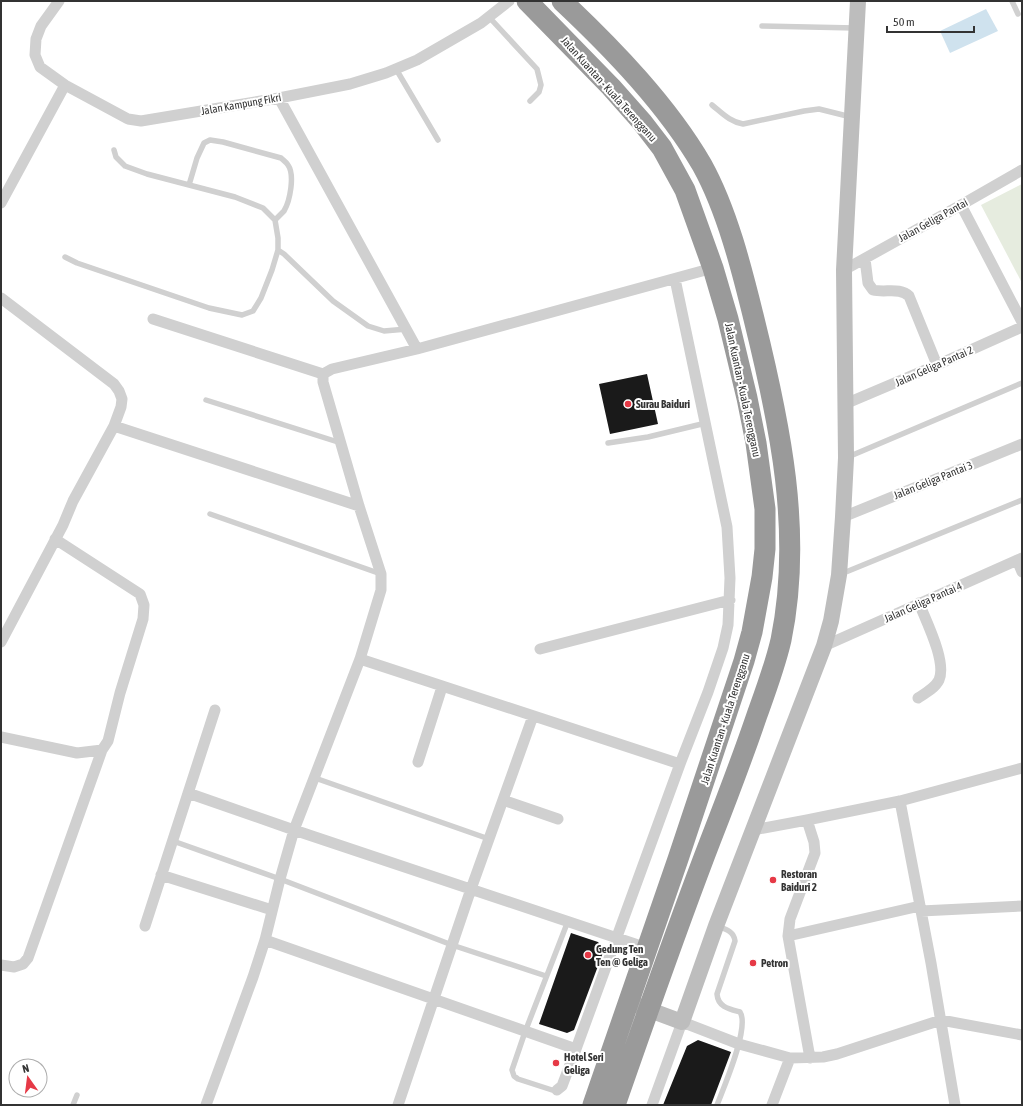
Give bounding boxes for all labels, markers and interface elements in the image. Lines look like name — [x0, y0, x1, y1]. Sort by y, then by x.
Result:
scale bar — [887, 8, 974, 34]
text: 50 m — [893, 15, 915, 29]
street label: Jalan Kuantan - Kuala Terengganu — [559, 34, 659, 144]
street label: Jalan Kampung Fikri — [200, 91, 282, 117]
street label: Jalan Geliga Pantai — [896, 196, 970, 244]
street label: Jalan Kuantan - Kuala Terengganu — [723, 322, 763, 458]
street label: Jalan Geliga Pantai 2 — [893, 343, 975, 389]
place label: Surau Baiduri — [636, 398, 691, 410]
marker: Surau Baiduri — [623, 399, 633, 409]
street label: Jalan Geliga Pantai 3 — [892, 459, 974, 501]
street label: Jalan Geliga Pantai 4 — [882, 579, 964, 625]
street label: Jalan Kuantan - Kuala Terengganu — [698, 652, 752, 786]
place label: Restoran Baiduri 2 — [781, 868, 817, 893]
marker: Restoran Baiduri 2 — [768, 875, 778, 885]
place label: Gedung Ten Ten @ Geliga — [596, 943, 648, 968]
marker: Gedung Ten Ten @ Geliga — [583, 950, 593, 960]
place label: Petron — [761, 957, 788, 969]
marker: Petron — [748, 958, 758, 968]
place label: Hotel Seri Geliga — [564, 1051, 604, 1076]
north arrow — [8, 1058, 48, 1098]
marker: Hotel Seri Geliga — [551, 1058, 561, 1068]
text: N — [21, 1062, 30, 1075]

